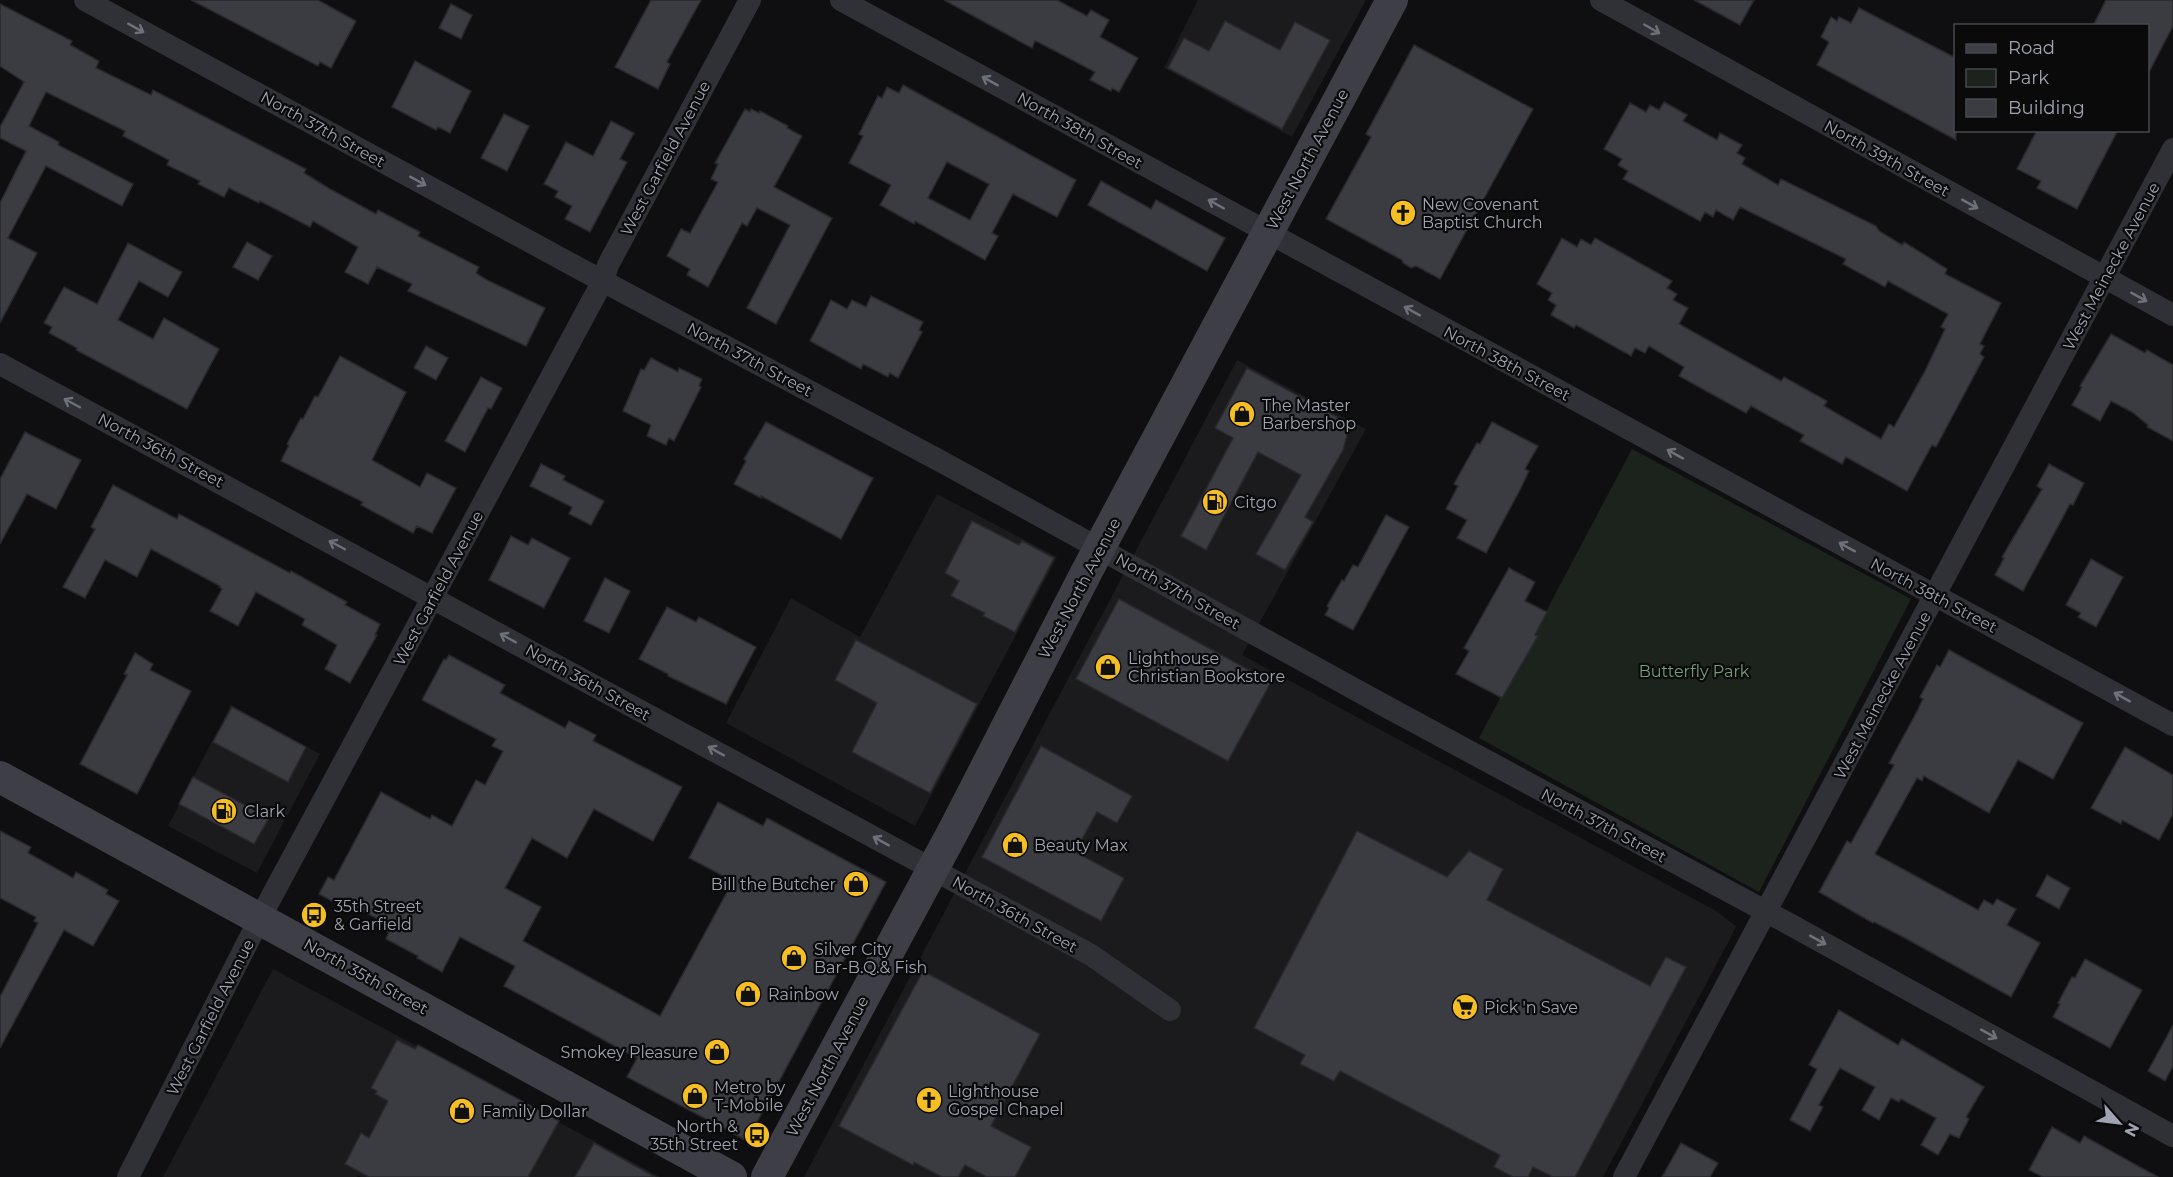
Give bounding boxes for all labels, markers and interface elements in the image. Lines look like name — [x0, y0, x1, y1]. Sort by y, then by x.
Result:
one-way arrow — [127, 22, 144, 34]
one-way arrow — [1643, 23, 1660, 35]
legend — [1954, 24, 2149, 132]
text: Road — [2008, 37, 2055, 59]
text: Park — [2008, 67, 2049, 89]
one-way arrow — [982, 75, 999, 87]
street label: West Garfield Avenue — [617, 78, 714, 239]
street label: West North Avenue — [1262, 86, 1353, 233]
street label: North 37th Street — [257, 87, 389, 172]
street label: North 38th Street — [1014, 88, 1146, 173]
text: Building — [2008, 97, 2085, 119]
street label: North 39th Street — [1821, 116, 1953, 201]
one-way arrow — [409, 175, 426, 187]
street label: West Meinecke Avenue — [2059, 179, 2164, 353]
place label: New Covenant Baptist Church — [1422, 195, 1542, 232]
one-way arrow — [1208, 198, 1225, 210]
church icon: New Covenant Baptist Church — [1388, 198, 1418, 228]
one-way arrow — [1961, 198, 1978, 210]
one-way arrow — [2130, 291, 2147, 303]
one-way arrow — [1403, 305, 1421, 316]
street label: North 37th Street — [684, 318, 816, 401]
street label: North 38th Street — [1440, 322, 1574, 405]
place label: The Master Barbershop — [1262, 396, 1356, 433]
one-way arrow — [64, 397, 82, 408]
shop icon: The Master Barbershop — [1227, 399, 1257, 429]
street label: North 36th Street — [95, 409, 227, 492]
one-way arrow — [1667, 448, 1685, 459]
fuel station icon: Citgo — [1200, 487, 1230, 517]
place label: Citgo — [1234, 493, 1277, 512]
street label: West Garfield Avenue — [390, 508, 487, 669]
street label: West North Avenue — [1034, 515, 1125, 662]
one-way arrow — [328, 539, 346, 550]
one-way arrow — [1838, 541, 1856, 552]
street label: North 37th Street — [1112, 549, 1244, 634]
street label: North 38th Street — [1867, 554, 2001, 637]
street label: West Meinecke Avenue — [1830, 608, 1935, 782]
one-way arrow — [500, 632, 517, 644]
street label: North 36th Street — [522, 640, 654, 725]
place label: Lighthouse Christian Bookstore — [1128, 649, 1285, 686]
shop icon: Lighthouse Christian Bookstore — [1093, 652, 1123, 682]
park label: Butterfly Park — [1639, 662, 1750, 681]
one-way arrow — [2113, 691, 2131, 702]
one-way arrow — [708, 745, 725, 757]
street label: North 37th Street — [1538, 784, 1670, 867]
fuel station icon: Clark — [209, 796, 239, 826]
place label: Clark — [244, 802, 285, 821]
shop icon: Beauty Max — [1000, 830, 1030, 860]
one-way arrow — [873, 835, 891, 846]
place label: Beauty Max — [1034, 836, 1128, 855]
shop icon: Bill the Butcher — [841, 869, 871, 899]
street label: North 36th Street — [949, 872, 1081, 957]
place label: Bill the Butcher — [711, 875, 836, 894]
place label: 35th Street & Garfield — [334, 897, 422, 934]
bus stop icon: 35th Street & Garfield — [299, 900, 329, 930]
street label: North 35th Street — [300, 934, 432, 1019]
one-way arrow — [1809, 934, 1826, 946]
street label: West Garfield Avenue — [163, 936, 258, 1098]
place label: Silver City Bar-B.Q.& Fish — [814, 940, 927, 977]
shop icon: Silver City Bar-B.Q.& Fish — [779, 943, 809, 973]
shop icon: Rainbow — [733, 979, 763, 1009]
place label: Rainbow — [768, 985, 839, 1004]
supermarket icon: Pick 'n Save — [1450, 992, 1480, 1022]
street label: West North Avenue — [782, 993, 873, 1140]
place label: Pick 'n Save — [1484, 998, 1578, 1017]
one-way arrow — [1979, 1029, 1997, 1040]
shop icon: Smokey Pleasure — [702, 1037, 732, 1067]
place label: Smokey Pleasure — [560, 1043, 698, 1062]
place label: Metro by T-Mobile — [714, 1078, 785, 1115]
shop icon: Metro by T-Mobile — [680, 1081, 710, 1111]
place label: Lighthouse Gospel Chapel — [948, 1082, 1064, 1119]
church icon: Lighthouse Gospel Chapel — [914, 1085, 944, 1115]
north arrow — [2089, 1093, 2149, 1153]
shop icon: Family Dollar — [447, 1096, 477, 1126]
place label: Family Dollar — [482, 1102, 587, 1121]
place label: North & 35th Street — [650, 1117, 739, 1154]
bus stop icon: North & 35th Street — [742, 1120, 772, 1150]
text: N — [2120, 1120, 2143, 1140]

